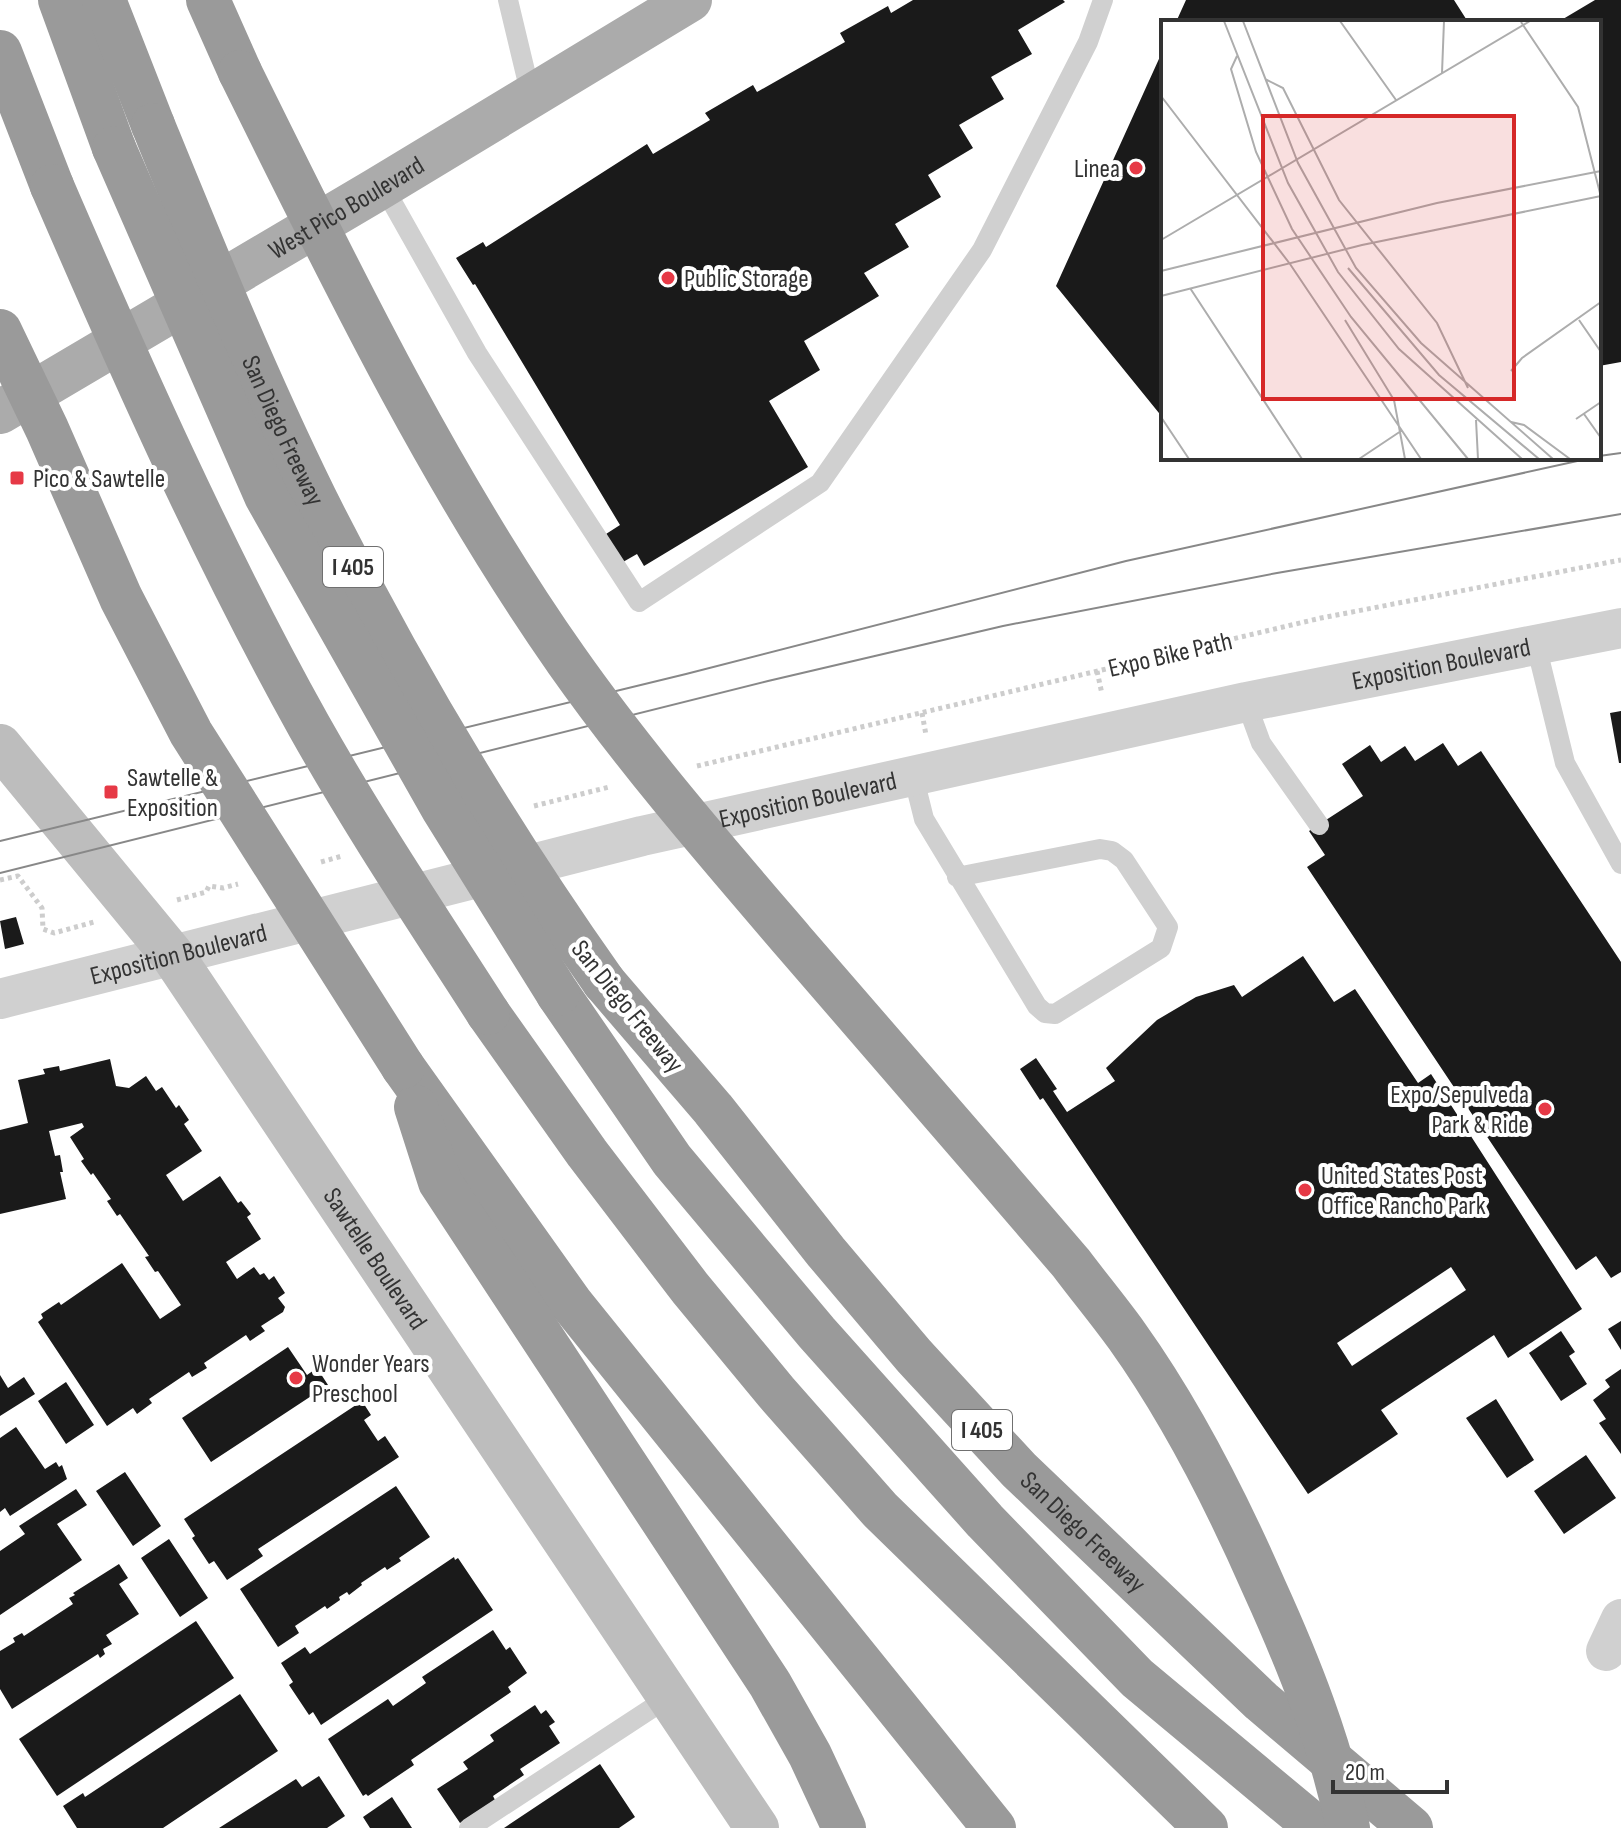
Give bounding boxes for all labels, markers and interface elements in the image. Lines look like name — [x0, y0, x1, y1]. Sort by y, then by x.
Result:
inset map — [1161, 20, 1601, 460]
street label: West Pico Boulevard — [264, 151, 430, 267]
place label: Linea — [1074, 154, 1120, 185]
marker: Linea — [1127, 159, 1145, 177]
place label: Public Storage — [684, 264, 809, 295]
marker: Public Storage — [659, 269, 677, 287]
street label: San Diego Freeway — [234, 351, 330, 511]
place label: Pico & Sawtelle — [33, 464, 165, 495]
marker: Pico & Sawtelle — [8, 469, 26, 487]
road number: I 405 — [323, 547, 383, 587]
street label: Expo Bike Path — [1105, 626, 1235, 685]
street label: Exposition Boulevard — [1350, 632, 1533, 698]
place label: Sawtelle & Exposition — [127, 763, 218, 824]
street label: Exposition Boulevard — [716, 766, 900, 835]
marker: Sawtelle & Exposition — [102, 783, 120, 801]
street label: Exposition Boulevard — [87, 918, 270, 992]
street label: San Diego Freeway — [564, 934, 690, 1079]
place label: Expo/Sepulveda Park & Ride — [1390, 1080, 1529, 1141]
marker: Expo/Sepulveda Park & Ride — [1536, 1100, 1554, 1118]
place label: United States Post Office Rancho Park — [1321, 1161, 1486, 1222]
marker: United States Post Office Rancho Park — [1296, 1181, 1314, 1199]
street label: Sawtelle Boulevard — [316, 1182, 433, 1336]
place label: Wonder Years Preschool — [312, 1349, 430, 1410]
marker: Wonder Years Preschool — [287, 1369, 305, 1387]
road number: I 405 — [952, 1410, 1012, 1450]
street label: San Diego Freeway — [1013, 1466, 1152, 1600]
scale bar — [1333, 1744, 1447, 1794]
text: 20 m — [1345, 1758, 1385, 1787]

